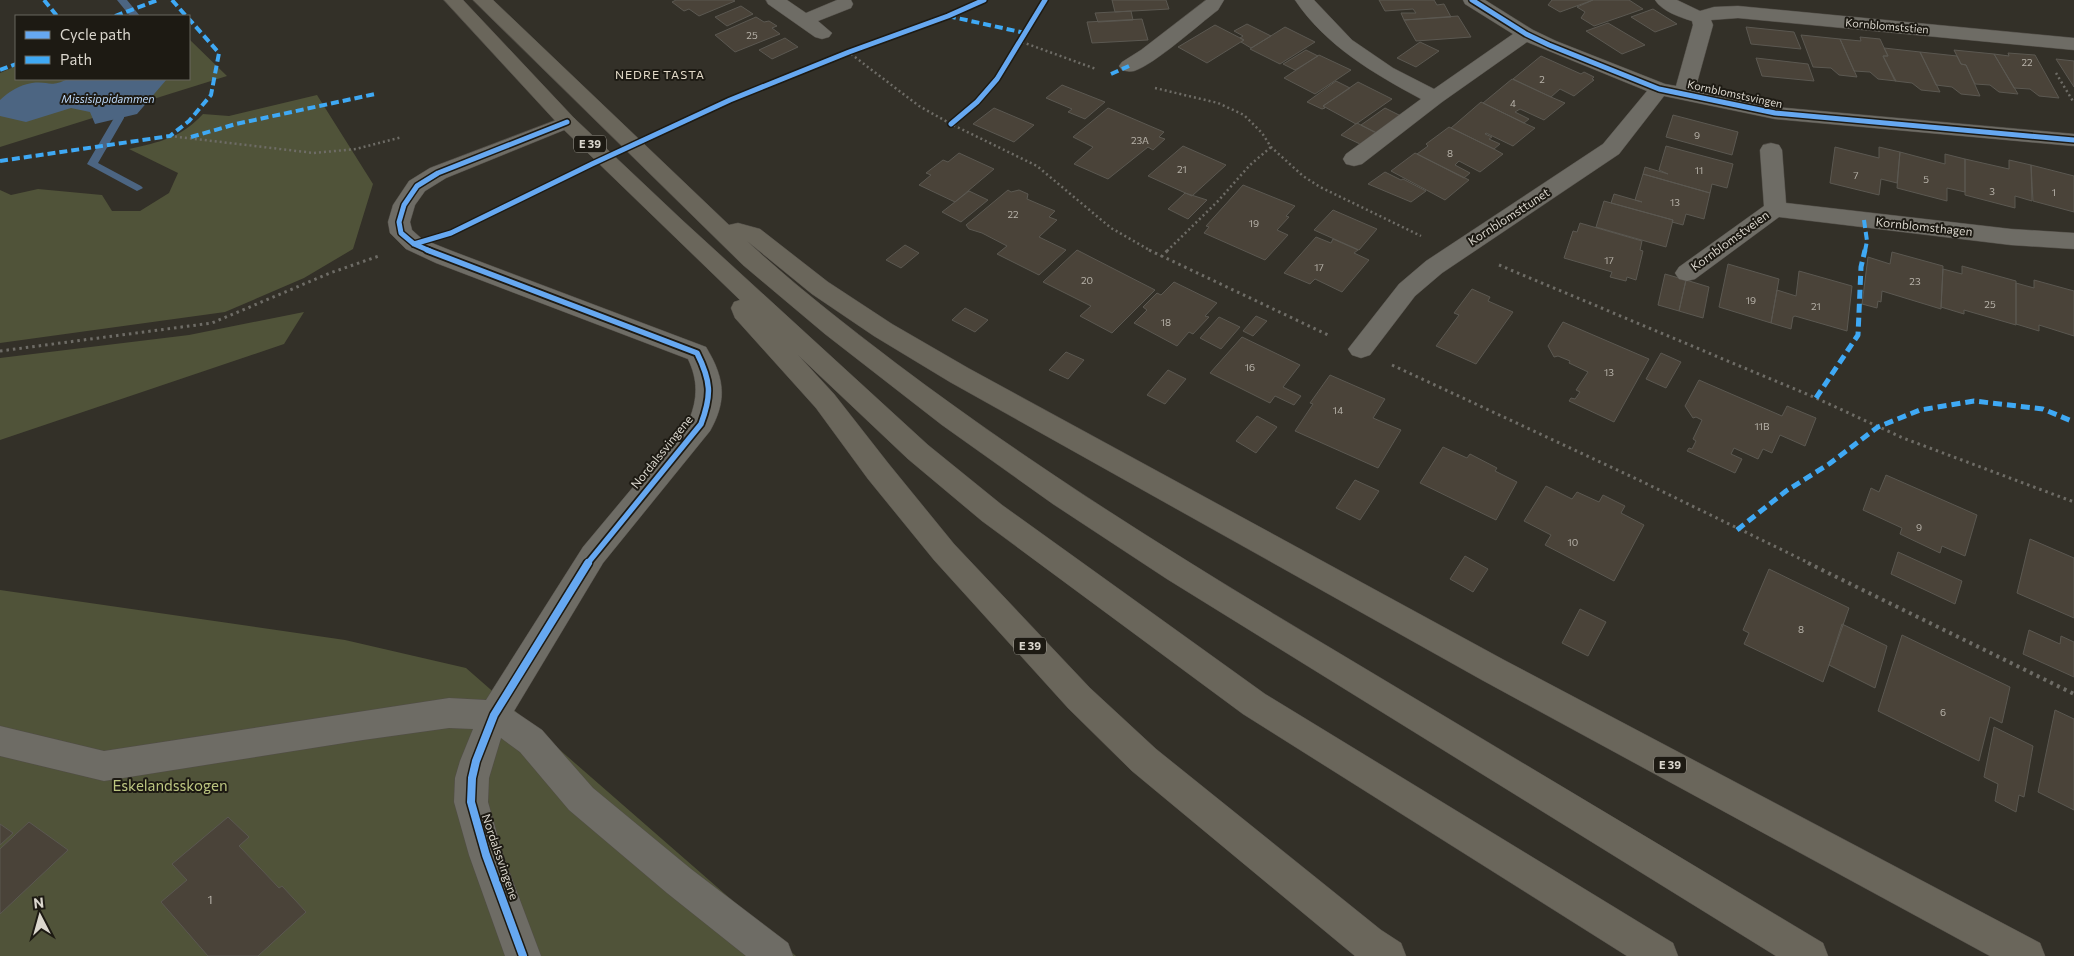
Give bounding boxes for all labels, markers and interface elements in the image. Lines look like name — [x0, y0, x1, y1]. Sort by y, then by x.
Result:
legend — [15, 15, 190, 80]
street label: Kornblomststien — [1845, 15, 1929, 36]
text: Cycle path — [60, 25, 131, 43]
house number: 25 — [746, 29, 758, 41]
text: Path — [60, 50, 92, 68]
house number: 22 — [2021, 56, 2033, 68]
district label: NEDRE TASTA — [615, 67, 705, 81]
house number: 2 — [1539, 73, 1545, 85]
street label: Kornblomstsvingen — [1686, 77, 1784, 110]
water label: Missisippidammen — [61, 92, 155, 105]
house number: 4 — [1510, 97, 1516, 109]
house number: 9 — [1694, 129, 1700, 141]
house number: 23A — [1131, 134, 1149, 146]
road number: E 39 — [574, 136, 606, 152]
house number: 8 — [1447, 147, 1453, 159]
house number: 21 — [1177, 163, 1187, 175]
house number: 11 — [1695, 164, 1703, 176]
house number: 7 — [1853, 169, 1859, 181]
house number: 5 — [1923, 173, 1929, 185]
street label: Kornblomsttunet — [1465, 185, 1552, 248]
house number: 3 — [1989, 185, 1995, 197]
house number: 1 — [2052, 186, 2056, 198]
house number: 13 — [1670, 196, 1680, 208]
street label: Kornblomstveien — [1688, 207, 1771, 273]
house number: 22 — [1007, 208, 1019, 220]
street label: Kornblomsthagen — [1875, 214, 1973, 238]
house number: 19 — [1249, 217, 1259, 229]
house number: 17 — [1604, 254, 1614, 266]
house number: 17 — [1314, 261, 1324, 273]
house number: 20 — [1081, 274, 1093, 286]
house number: 23 — [1909, 275, 1921, 287]
house number: 19 — [1746, 294, 1756, 306]
house number: 25 — [1984, 298, 1996, 310]
house number: 21 — [1811, 300, 1821, 312]
house number: 18 — [1161, 316, 1171, 328]
house number: 16 — [1245, 361, 1255, 373]
house number: 13 — [1604, 366, 1614, 378]
house number: 14 — [1333, 404, 1343, 416]
street label: Nordalssvingene — [627, 412, 695, 491]
house number: 11B — [1754, 420, 1770, 432]
house number: 9 — [1916, 521, 1922, 533]
house number: 10 — [1568, 536, 1578, 548]
house number: 8 — [1798, 623, 1804, 635]
road number: E 39 — [1014, 637, 1046, 654]
house number: 6 — [1940, 706, 1946, 718]
road number: E 39 — [1654, 756, 1686, 774]
park label: Eskelandsskogen — [112, 776, 228, 794]
street label: Nordalssvingene — [480, 812, 522, 901]
north arrow — [15, 891, 65, 941]
house number: 1 — [207, 892, 213, 906]
text: N — [32, 894, 45, 912]

